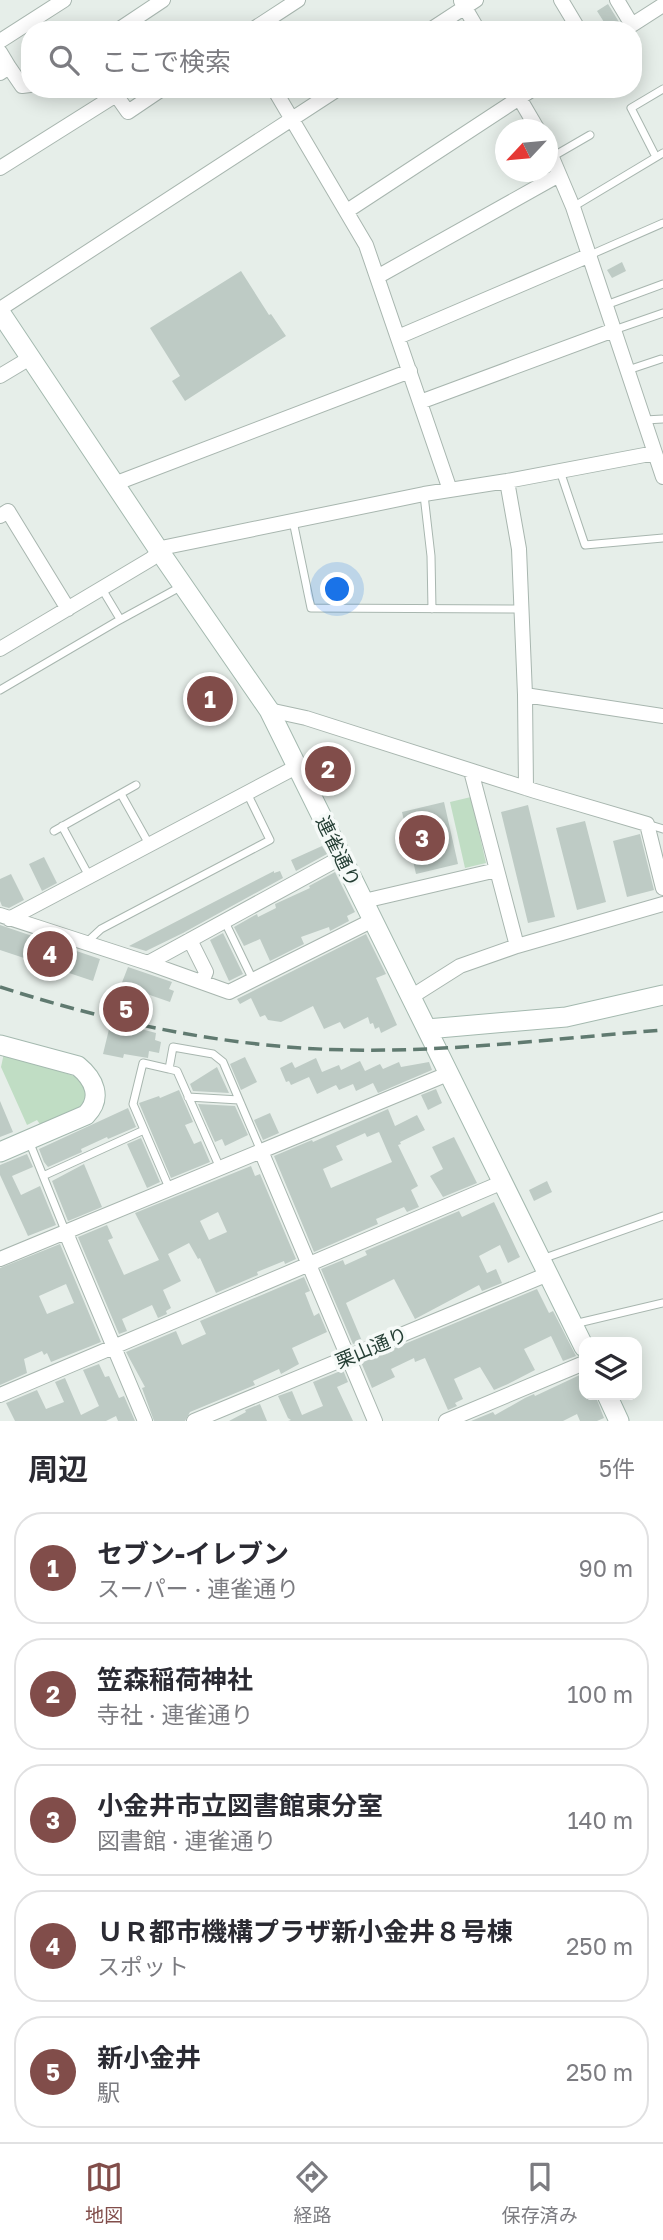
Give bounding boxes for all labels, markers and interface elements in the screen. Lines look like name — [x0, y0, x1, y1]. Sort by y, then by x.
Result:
search box — [21, 21, 642, 98]
icon: search — [45, 41, 83, 79]
text: ここで検索 — [101, 46, 231, 77]
north arrow — [495, 119, 558, 182]
your location — [320, 572, 354, 606]
pin: 1 — [187, 673, 233, 725]
pin: 2 — [305, 743, 351, 795]
street label: 連雀通り — [312, 812, 366, 890]
pin: 3 — [399, 812, 445, 864]
pin: 4 — [27, 928, 73, 980]
pin: 5 — [103, 983, 149, 1035]
street label: 栗山通り — [332, 1322, 410, 1372]
map controls — [579, 1337, 642, 1400]
button: layers — [579, 1337, 642, 1400]
text: 周辺 — [28, 1451, 88, 1487]
text: 5件 — [599, 1454, 635, 1482]
text: セブン-イレブン — [97, 1538, 289, 1569]
text: 1 — [47, 1554, 59, 1582]
text: 90 m — [579, 1554, 633, 1582]
text: スーパー · 連雀通り — [97, 1574, 299, 1602]
text: 笠森稲荷神社 — [97, 1664, 253, 1695]
text: 2 — [46, 1680, 60, 1708]
text: 100 m — [567, 1680, 633, 1708]
text: 寺社 · 連雀通り — [97, 1700, 253, 1728]
text: 小金井市立図書館東分室 — [97, 1790, 383, 1821]
text: 3 — [46, 1806, 60, 1834]
text: 140 m — [567, 1806, 633, 1834]
text: 図書館 · 連雀通り — [97, 1826, 276, 1854]
text: ＵＲ都市機構プラザ新小金井８号棟 — [97, 1916, 513, 1947]
text: 4 — [46, 1932, 60, 1960]
text: 250 m — [566, 1932, 633, 1960]
text: スポット — [97, 1952, 189, 1980]
text: 新小金井 — [97, 2042, 201, 2073]
text: 5 — [46, 2058, 60, 2086]
text: 250 m — [566, 2058, 633, 2086]
text: 駅 — [97, 2078, 120, 2106]
tab: 地図 — [85, 2158, 123, 2227]
tab: 経路 — [293, 2158, 332, 2227]
tab: 保存済み — [502, 2158, 578, 2227]

